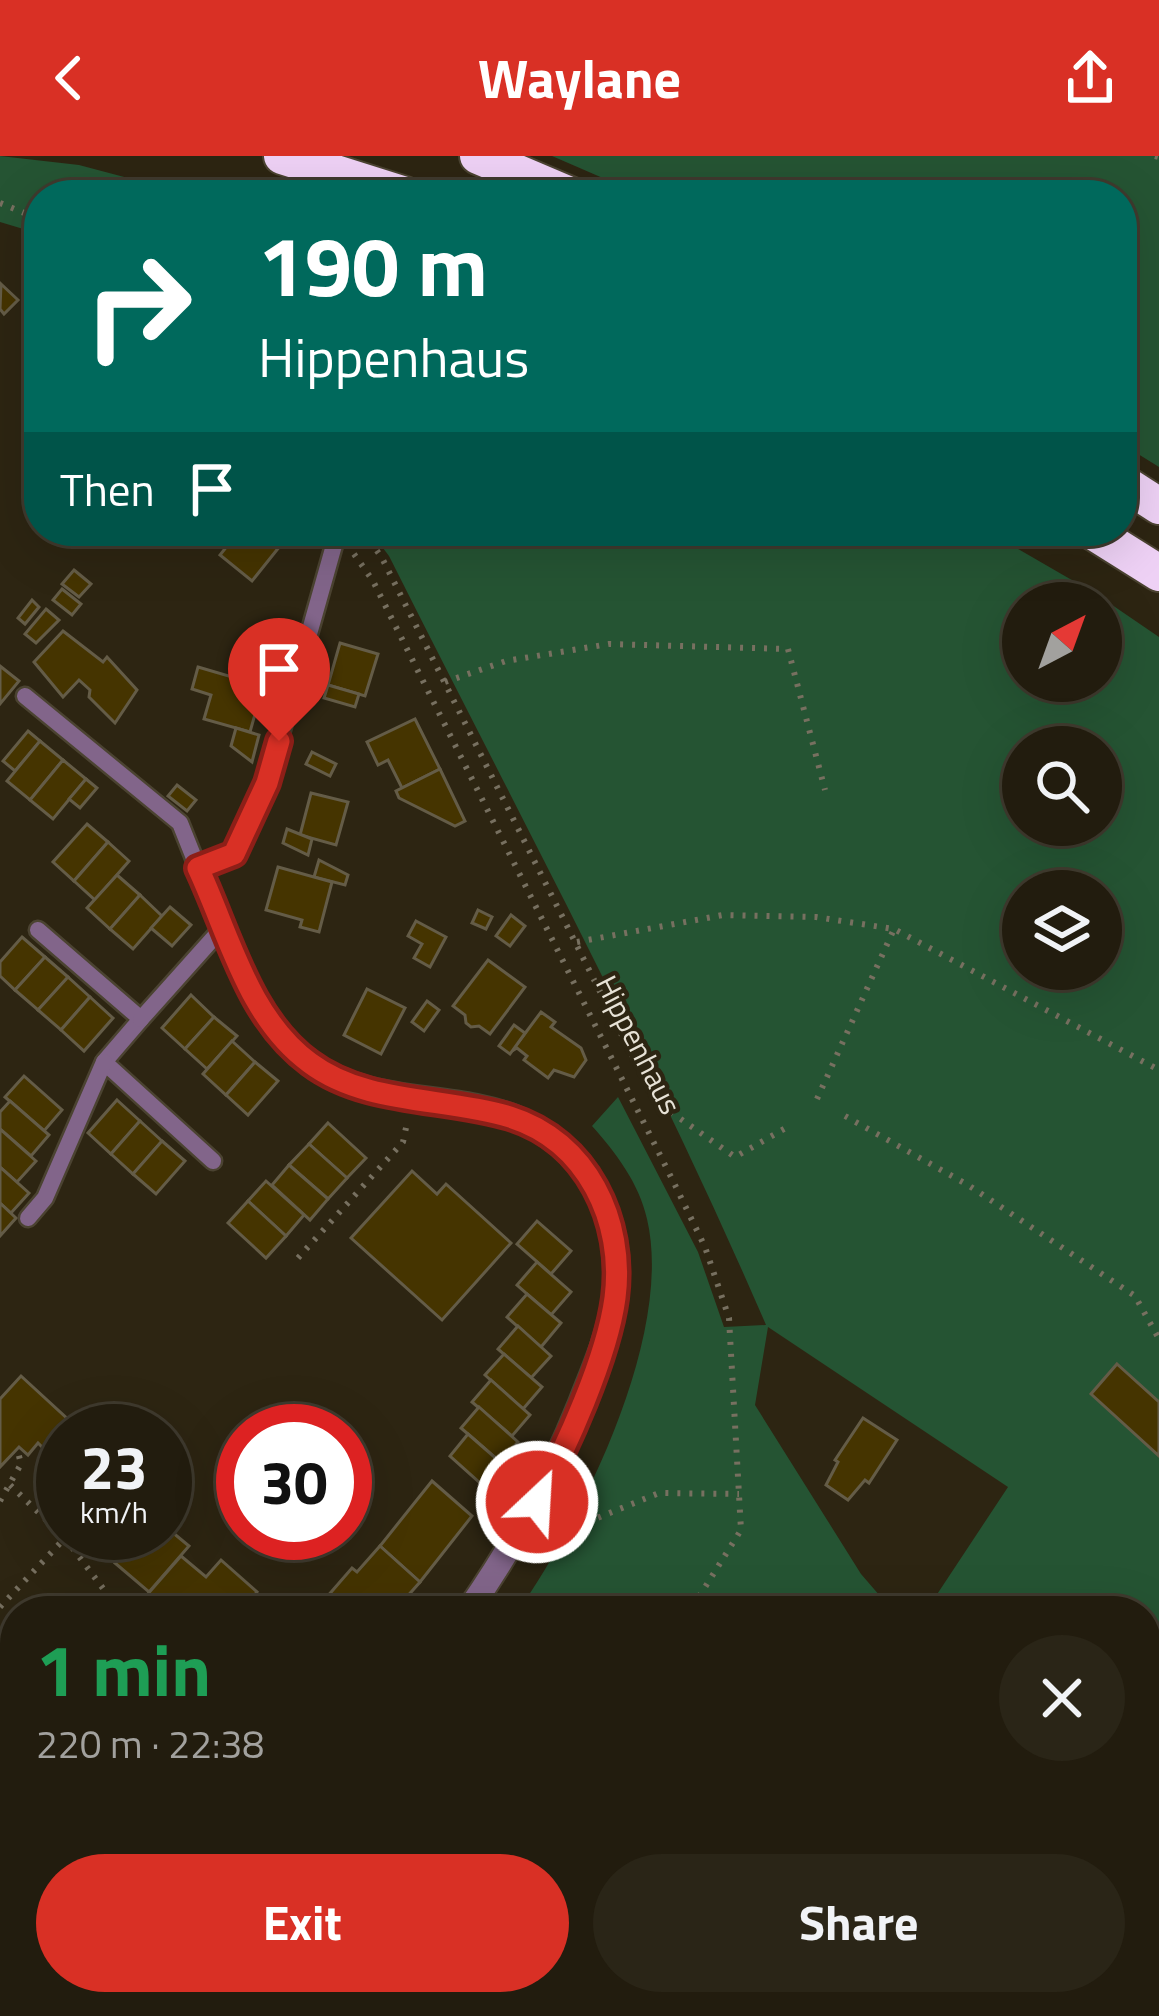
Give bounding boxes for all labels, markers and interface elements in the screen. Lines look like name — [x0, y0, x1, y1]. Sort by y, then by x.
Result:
text: Waylane — [478, 37, 681, 119]
icon: back — [36, 45, 102, 111]
icon: share — [1057, 45, 1123, 111]
text: 190 m — [258, 201, 488, 329]
icon: right — [60, 228, 216, 384]
text: Hippenhaus — [258, 316, 529, 398]
text: Then — [60, 455, 155, 523]
icon: arrive — [179, 456, 245, 522]
north arrow — [1002, 582, 1122, 702]
map controls — [1002, 582, 1122, 990]
pin — [228, 618, 330, 741]
icon: arrive — [246, 636, 312, 702]
button: search — [1002, 726, 1122, 846]
button: layers — [1002, 870, 1122, 990]
street label: Hippenhaus — [584, 967, 694, 1122]
speed limit sign: 30 — [216, 1404, 372, 1560]
text: 23 — [80, 1421, 148, 1512]
position arrow — [474, 1439, 600, 1565]
text: km/h — [80, 1489, 148, 1535]
text: 1 min — [36, 1614, 211, 1724]
button: close — [999, 1635, 1125, 1761]
text: 220 m · 22:38 — [36, 1714, 264, 1773]
button: Exit — [36, 1854, 569, 1992]
button: Share — [593, 1854, 1125, 1992]

